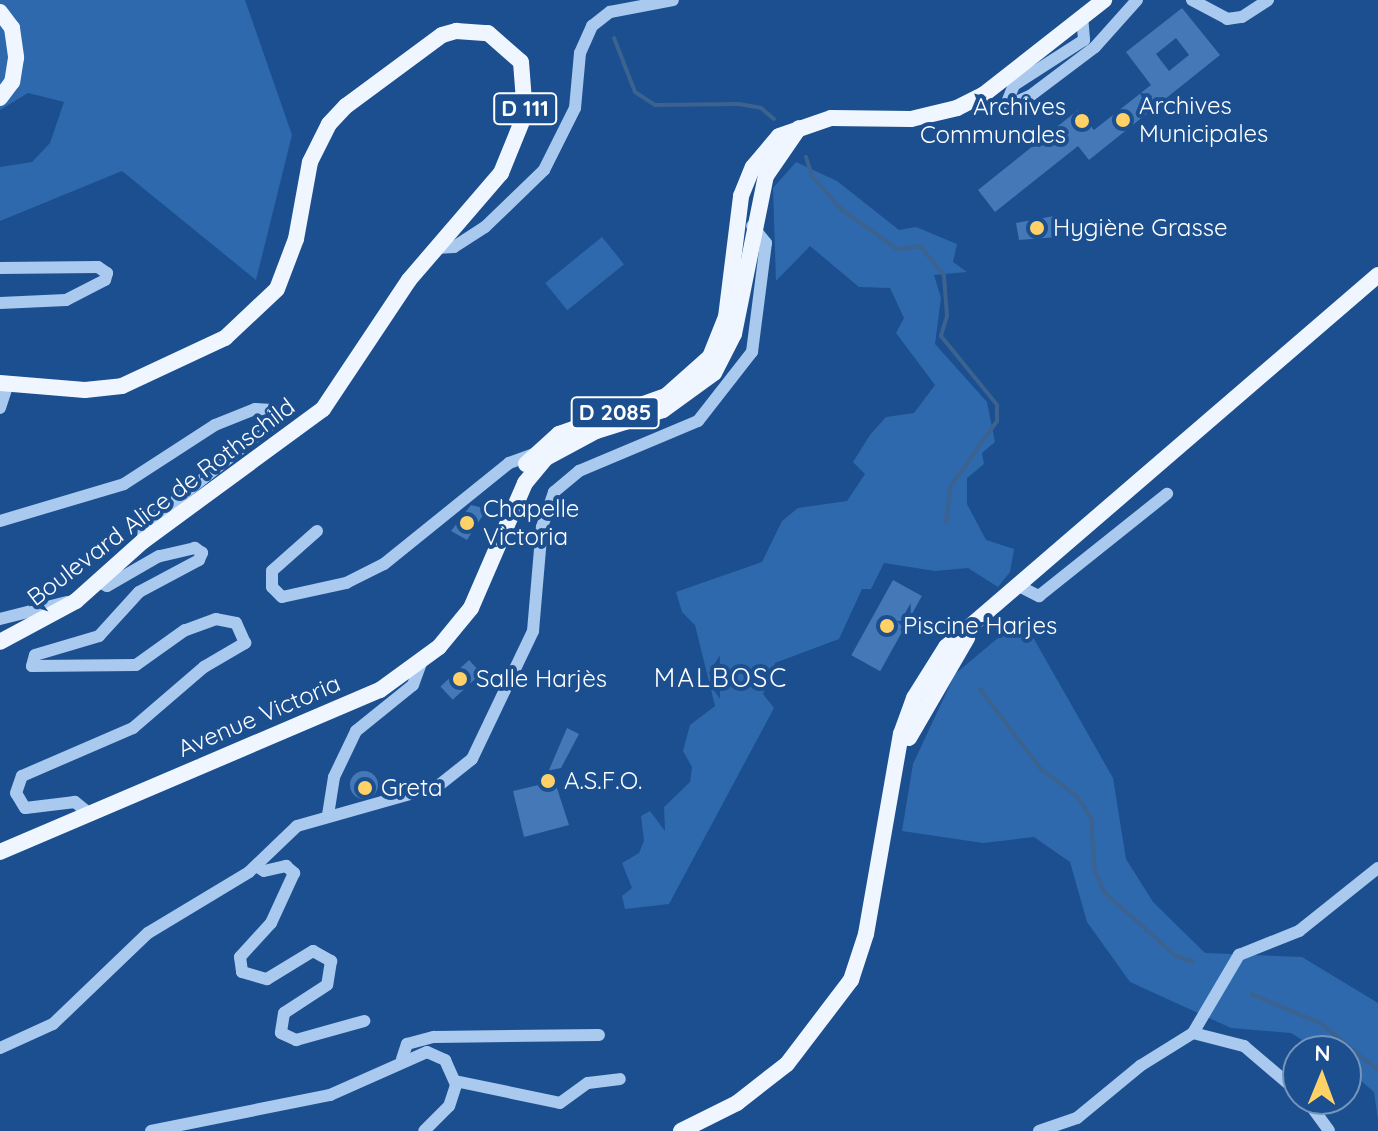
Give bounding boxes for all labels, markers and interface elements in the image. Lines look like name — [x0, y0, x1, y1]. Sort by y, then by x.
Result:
road number: D 111 — [493, 91, 557, 127]
place label: Archives Municipales — [1139, 92, 1268, 148]
place label: Archives Communales — [920, 93, 1066, 149]
marker: Archives Municipales — [1114, 111, 1132, 129]
marker: Archives Communales — [1073, 112, 1091, 130]
place label: Hygiène Grasse — [1053, 214, 1227, 242]
marker: Hygiène Grasse — [1028, 219, 1046, 237]
street label: Boulevard Alice de Rothschild — [22, 392, 300, 612]
road number: D 2085 — [569, 395, 661, 431]
place label: Chapelle Victoria — [483, 495, 579, 551]
marker: Chapelle Victoria — [458, 514, 476, 532]
place label: Piscine Harjes — [903, 612, 1057, 640]
marker: Piscine Harjes — [878, 617, 896, 635]
district label: MALBOSC — [654, 662, 788, 694]
place label: Salle Harjès — [476, 665, 607, 693]
street label: Avenue Victoria — [173, 669, 345, 763]
marker: Salle Harjès — [451, 670, 469, 688]
place label: A.S.F.O. — [564, 767, 642, 795]
marker: A.S.F.O. — [539, 772, 557, 790]
place label: Greta — [381, 774, 443, 802]
marker: Greta — [356, 779, 374, 797]
north arrow — [1282, 1035, 1362, 1115]
text: N — [1314, 1039, 1331, 1067]

